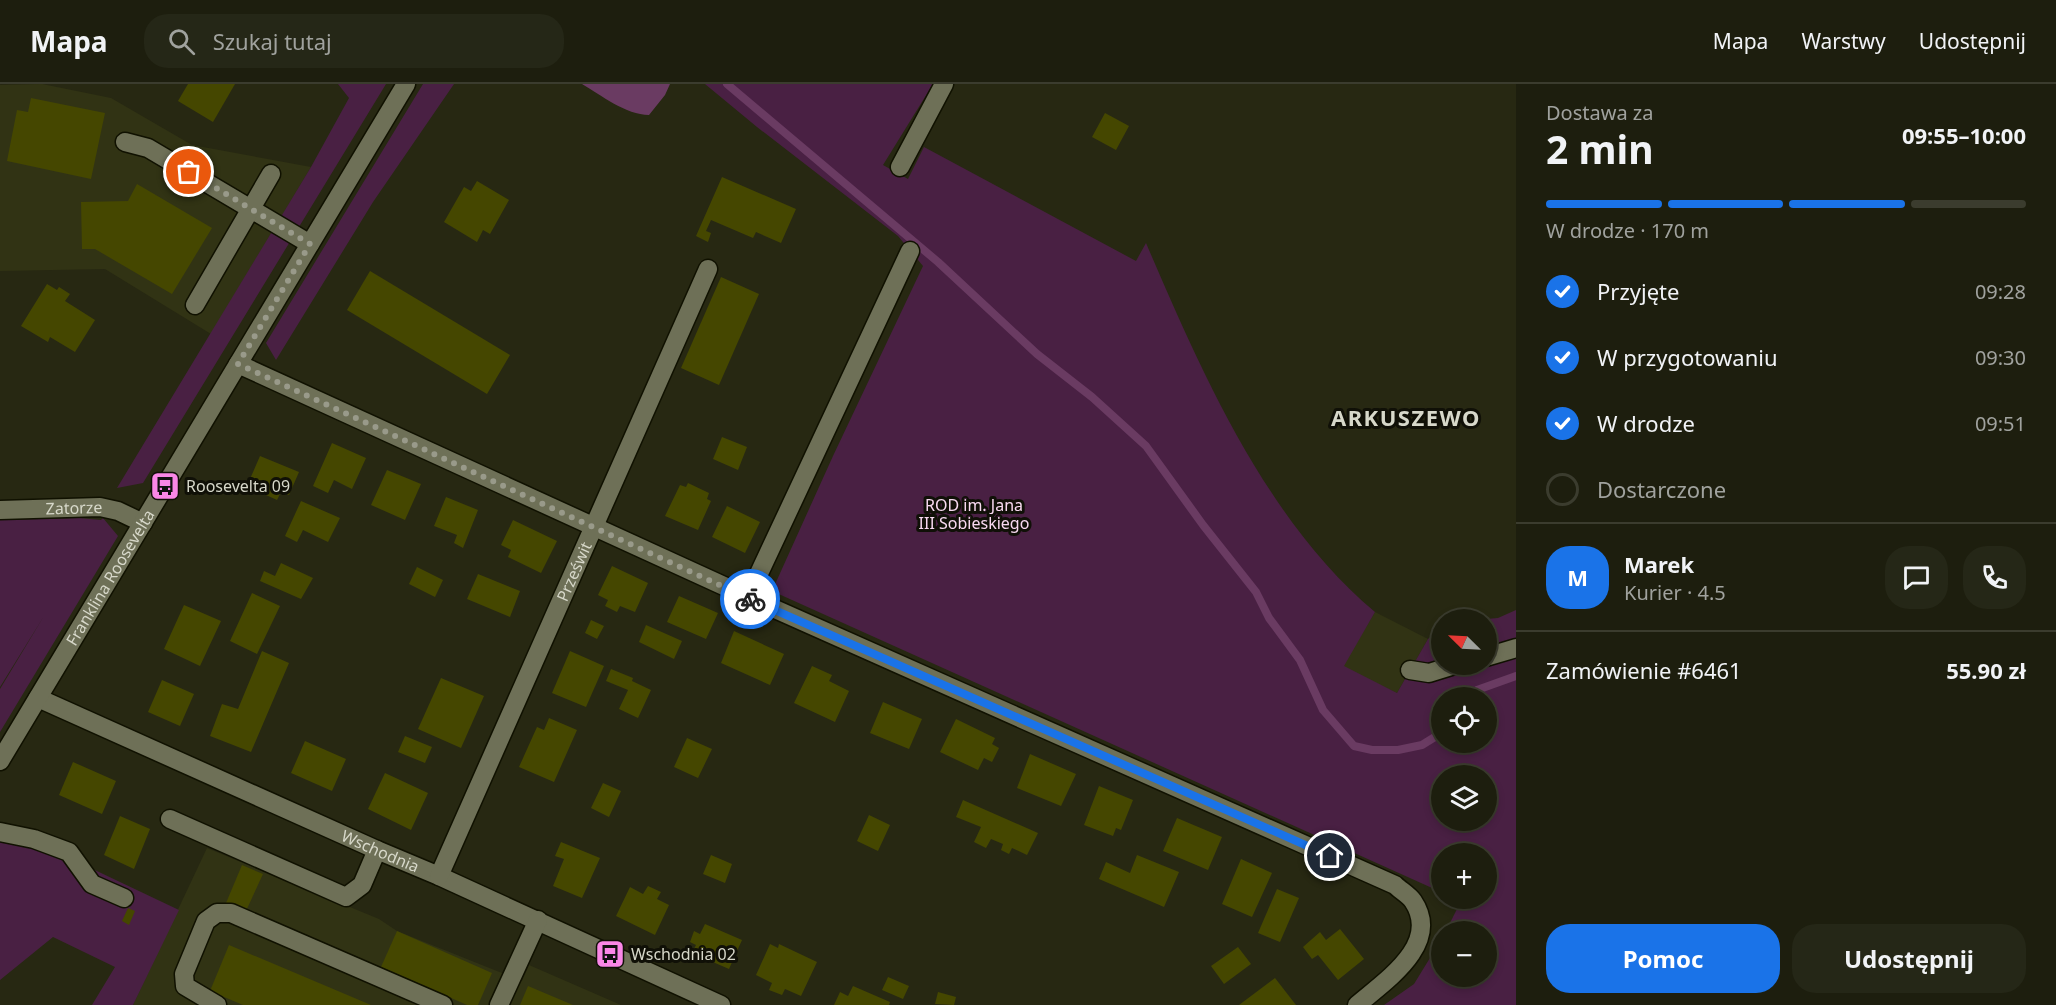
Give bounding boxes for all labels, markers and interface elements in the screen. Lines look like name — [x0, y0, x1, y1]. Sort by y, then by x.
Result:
search box — [144, 14, 564, 68]
text: Mapa — [30, 22, 108, 60]
icon: search — [165, 25, 198, 58]
text: Szukaj tutaj — [213, 26, 332, 56]
text: Mapa — [1713, 27, 1768, 55]
text: Warstwy — [1801, 27, 1886, 55]
text: Udostępnij — [1919, 27, 2026, 55]
text: Dostawa za — [1546, 99, 1653, 126]
text: 09:55–10:00 — [1902, 120, 2026, 150]
text: 2 min — [1546, 122, 1653, 175]
pin — [163, 146, 214, 197]
icon: bag — [172, 155, 205, 188]
text: W drodze · 170 m — [1546, 217, 1709, 244]
icon: check — [1546, 275, 1579, 308]
text: Przyjęte — [1597, 276, 1679, 306]
text: 09:28 — [1975, 278, 2026, 305]
icon: check — [1546, 341, 1579, 374]
text: W przygotowaniu — [1597, 342, 1778, 372]
text: 09:30 — [1975, 344, 2026, 371]
district label: ARKUSZEWO — [1331, 402, 1481, 432]
icon: check — [1546, 407, 1579, 440]
text: W drodze — [1597, 408, 1695, 438]
text: 09:51 — [1975, 410, 2026, 437]
bus stop icon: Roosevelta 09 — [149, 470, 181, 502]
text: Dostarczone — [1597, 474, 1726, 504]
place label: Roosevelta 09 — [186, 475, 290, 497]
park label: ROD im. Jana III Sobieskiego — [919, 494, 1029, 534]
street label: Zatorze — [45, 496, 103, 520]
street label: Franklina Roosevelta — [61, 505, 159, 650]
street label: Prześwit — [551, 538, 597, 605]
button: chat — [1885, 546, 1948, 609]
button: phone — [1963, 546, 2026, 609]
text: Marek — [1624, 549, 1694, 579]
text: M — [1567, 562, 1588, 592]
courier — [720, 569, 780, 629]
text: Kurier · 4.5 — [1624, 579, 1726, 606]
icon: bike — [734, 583, 767, 616]
north arrow — [1431, 609, 1497, 675]
map controls — [1431, 609, 1497, 987]
text: Zamówienie #6461 — [1546, 655, 1742, 685]
text: 55.90 zł — [1946, 655, 2026, 685]
button: locate — [1431, 687, 1497, 753]
button: layers — [1431, 765, 1497, 831]
street label: Wschodnia — [338, 825, 423, 877]
pin — [1304, 830, 1355, 881]
icon: home — [1313, 839, 1346, 872]
button: + — [1431, 843, 1497, 909]
button: − — [1431, 921, 1497, 987]
button: Pomoc — [1546, 924, 1780, 993]
button: Udostępnij — [1792, 924, 2026, 993]
bus stop icon: Wschodnia 02 — [594, 938, 626, 970]
place label: Wschodnia 02 — [631, 943, 736, 965]

